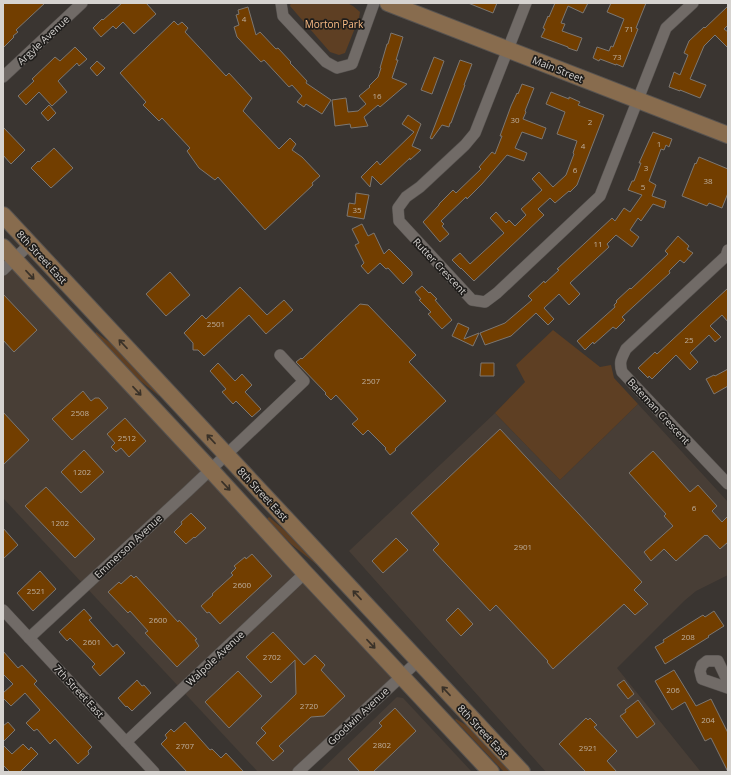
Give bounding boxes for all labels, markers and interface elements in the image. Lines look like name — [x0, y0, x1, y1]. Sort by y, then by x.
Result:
street label: Argyle Avenue — [14, 12, 72, 68]
house number: 4 — [242, 13, 247, 24]
park label: Morton Park — [305, 17, 364, 31]
house number: 71 — [624, 23, 634, 34]
house number: 73 — [612, 51, 622, 62]
street label: Main Street — [530, 52, 586, 86]
house number: 16 — [372, 90, 382, 101]
house number: 30 — [510, 114, 520, 125]
house number: 2 — [588, 116, 593, 127]
house number: 1 — [657, 138, 661, 149]
house number: 4 — [581, 140, 586, 151]
house number: 3 — [644, 162, 649, 173]
house number: 6 — [573, 164, 578, 175]
house number: 38 — [703, 175, 713, 186]
house number: 5 — [641, 181, 646, 192]
house number: 35 — [352, 204, 362, 215]
street label: 8th Street East — [14, 227, 71, 287]
street label: Rutter Crescent — [410, 235, 470, 298]
house number: 11 — [593, 238, 603, 249]
one-way arrow — [25, 270, 34, 280]
house number: 2501 — [207, 318, 225, 329]
house number: 25 — [684, 334, 694, 345]
one-way arrow — [118, 339, 128, 349]
house number: 2507 — [362, 375, 381, 386]
street label: Bateman Crescent — [625, 375, 694, 447]
one-way arrow — [133, 386, 142, 396]
house number: 2508 — [71, 407, 90, 418]
house number: 2512 — [118, 432, 137, 443]
one-way arrow — [207, 434, 216, 444]
street label: 8th Street East — [235, 464, 292, 524]
house number: 1202 — [73, 466, 92, 477]
one-way arrow — [221, 481, 231, 491]
house number: 6 — [692, 502, 697, 513]
street label: Emmerson Avenue — [91, 511, 165, 581]
house number: 1202 — [51, 517, 70, 528]
house number: 2901 — [514, 541, 532, 552]
house number: 2600 — [233, 579, 252, 590]
house number: 2521 — [27, 585, 45, 596]
one-way arrow — [353, 590, 362, 601]
house number: 2600 — [149, 614, 168, 625]
street label: Walpole Avenue — [183, 627, 247, 689]
house number: 208 — [681, 631, 695, 642]
house number: 2601 — [83, 636, 101, 647]
one-way arrow — [366, 639, 376, 649]
house number: 2702 — [263, 651, 282, 662]
street label: 7th Street East — [51, 661, 108, 721]
street label: Goodwin Avenue — [324, 684, 392, 748]
house number: 206 — [666, 684, 680, 695]
one-way arrow — [442, 686, 451, 696]
house number: 2720 — [300, 700, 319, 711]
street label: 8th Street East — [455, 701, 512, 761]
house number: 204 — [701, 714, 715, 725]
house number: 2802 — [373, 739, 392, 750]
house number: 2707 — [176, 740, 195, 751]
house number: 2921 — [579, 742, 597, 753]

